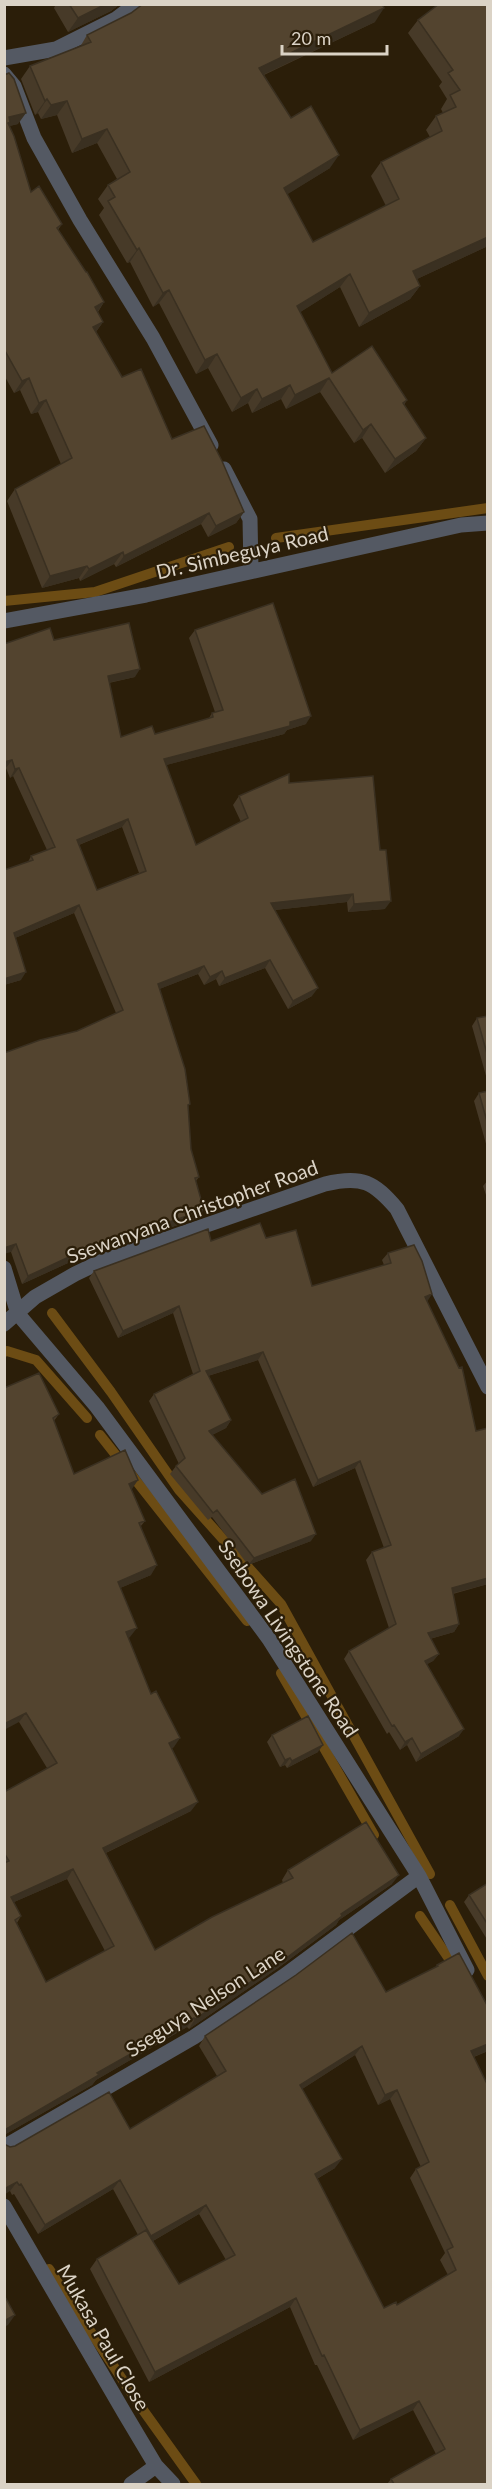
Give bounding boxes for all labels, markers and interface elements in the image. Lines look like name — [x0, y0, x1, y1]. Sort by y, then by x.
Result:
scale bar — [282, 18, 387, 56]
text: 20 m — [291, 27, 331, 49]
street label: Dr. Simbeguya Road — [153, 520, 331, 584]
street label: Ssewanyana Christopher Road — [63, 1154, 321, 1268]
street label: Ssebowa Livingstone Road — [214, 1535, 364, 1741]
street label: Sseguya Nelson Lane — [121, 1941, 289, 2061]
street label: Mukasa Paul Close — [52, 2260, 156, 2414]

